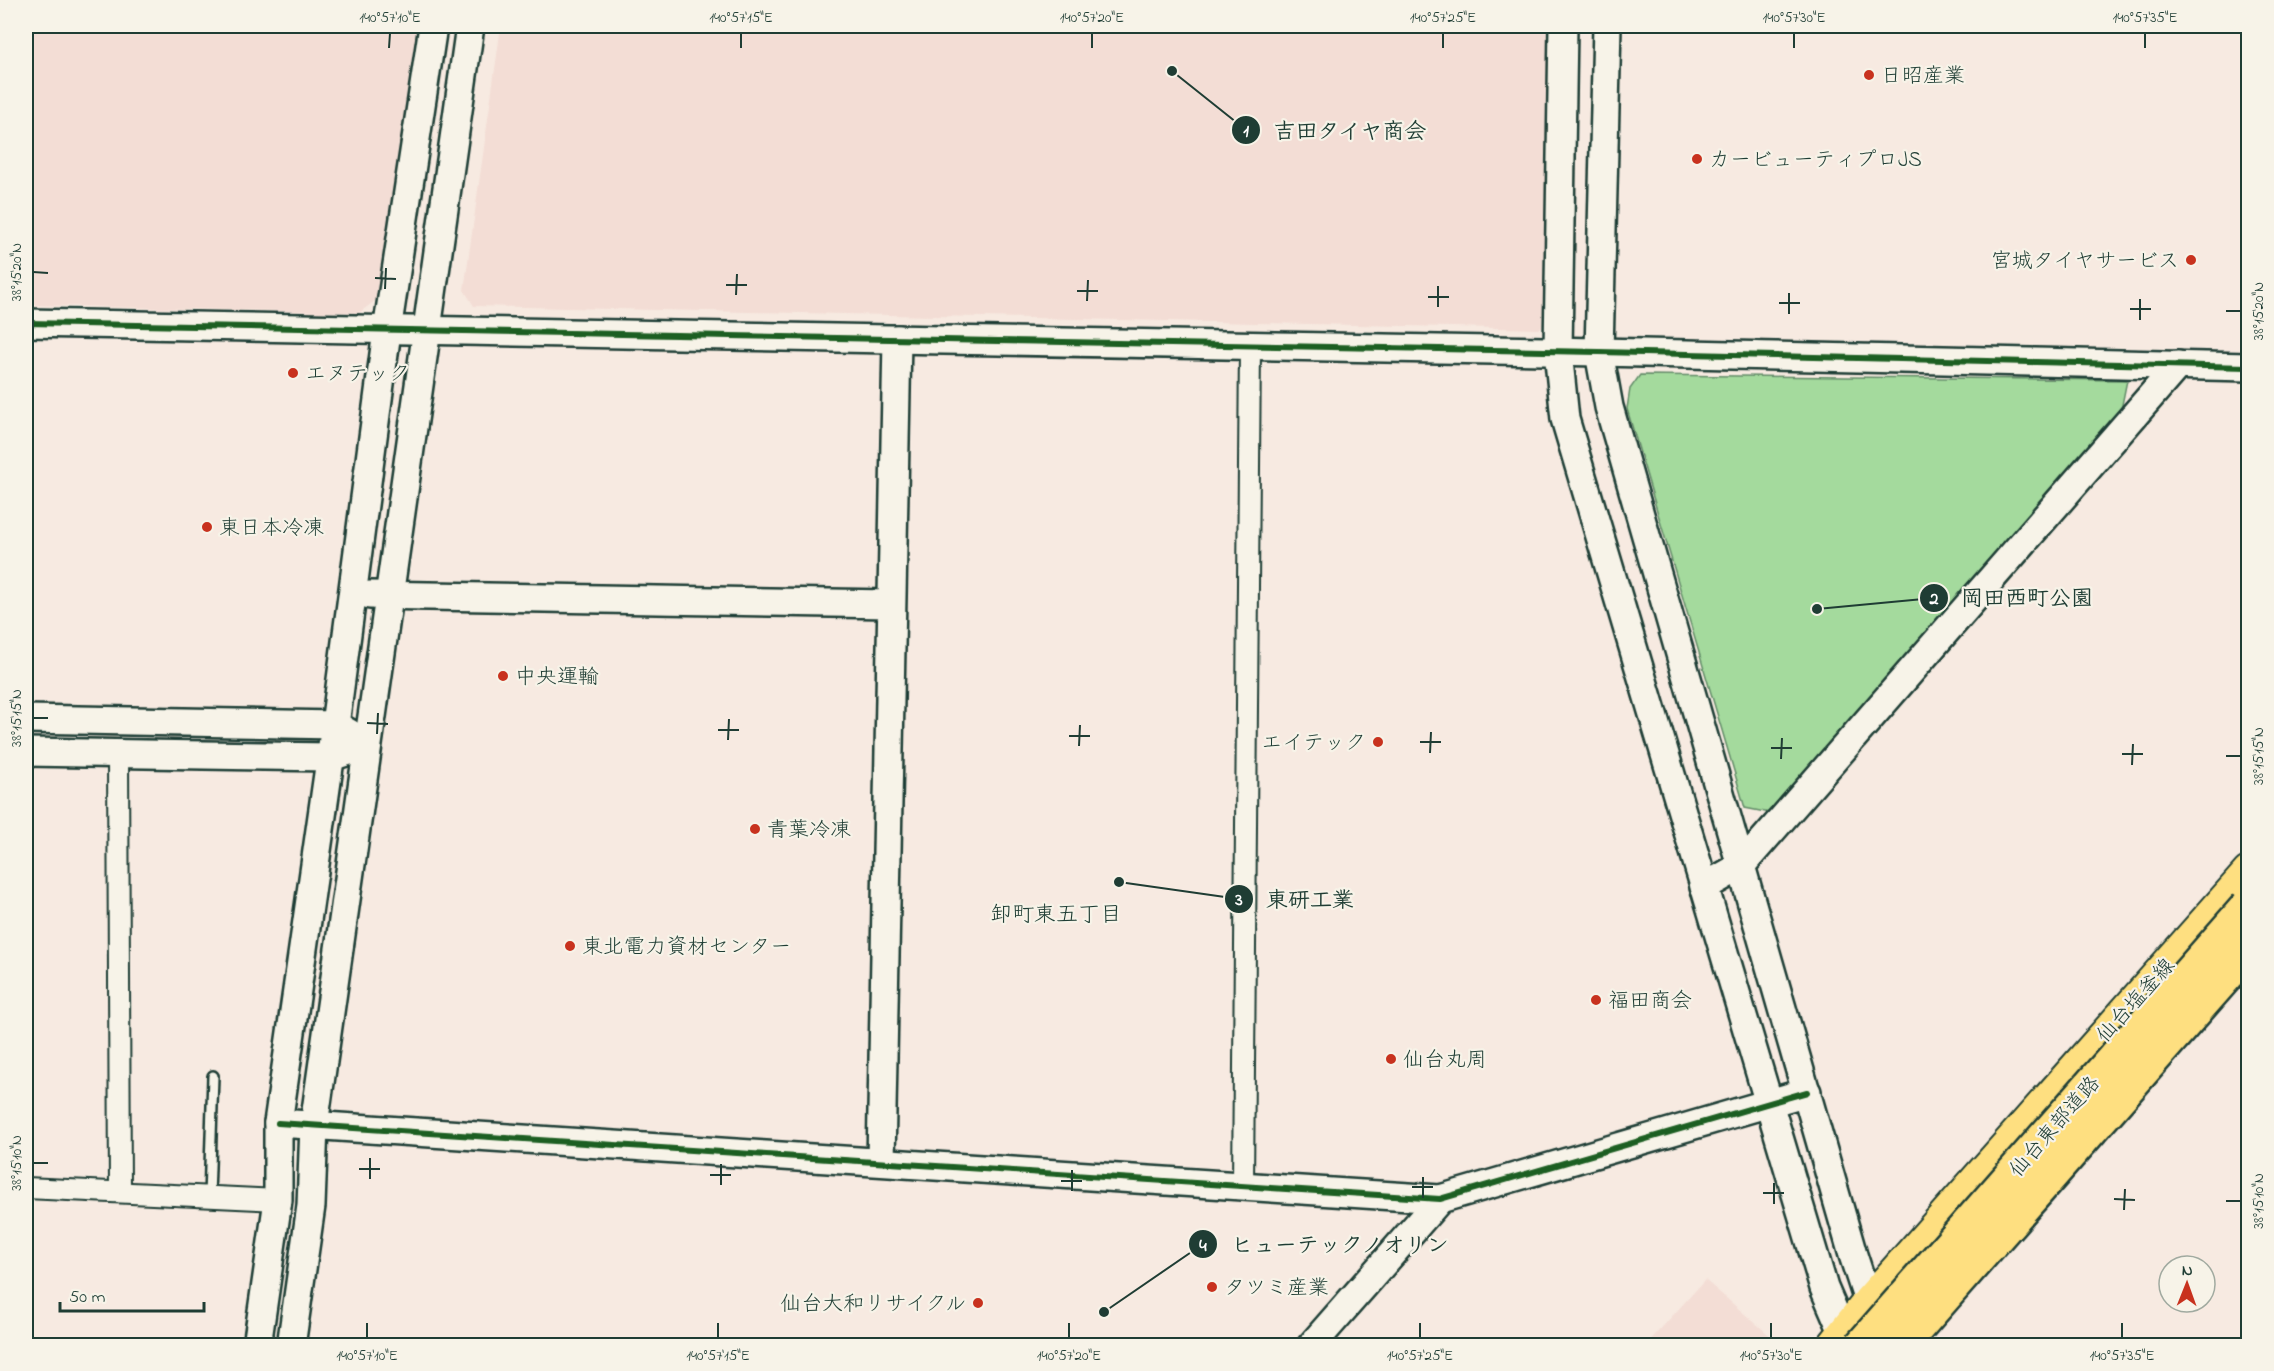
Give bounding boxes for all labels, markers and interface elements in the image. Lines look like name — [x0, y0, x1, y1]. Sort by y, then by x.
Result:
text: 140°57'10"E — [359, 7, 421, 29]
text: 140°57'15"E — [709, 7, 773, 29]
text: 140°57'20"E — [1060, 7, 1124, 29]
text: 140°57'25"E — [1410, 7, 1476, 29]
text: 140°57'30"E — [1762, 7, 1826, 29]
text: 140°57'35"E — [2112, 7, 2178, 29]
place label: 日昭産業 — [1881, 62, 1965, 92]
marker: 日昭産業 — [1862, 68, 1876, 82]
callout: 吉田タイヤ商会 — [1231, 110, 1439, 150]
text: 吉田タイヤ商会 — [1273, 117, 1427, 149]
text: 1 — [1243, 119, 1249, 145]
place label: カービューティプロJS — [1709, 146, 1922, 176]
marker: カービューティプロJS — [1690, 152, 1704, 166]
text: 38°15'20"N — [6, 243, 28, 301]
place label: 宮城タイヤサービス — [1991, 247, 2179, 277]
marker: 宮城タイヤサービス — [2184, 253, 2198, 267]
text: 38°15'20"N — [2248, 282, 2270, 340]
place label: エヌテック — [305, 360, 410, 390]
marker: エヌテック — [286, 366, 300, 380]
place label: 東日本冷凍 — [219, 514, 324, 544]
marker: 東日本冷凍 — [200, 520, 214, 534]
callout: 岡田西町公園 — [1919, 578, 2105, 618]
text: 岡田西町公園 — [1961, 584, 2093, 616]
text: 2 — [1929, 587, 1939, 613]
place label: 中央運輸 — [515, 663, 599, 693]
marker: 中央運輸 — [496, 669, 510, 683]
text: 38°15'15"N — [6, 689, 28, 747]
text: 38°15'15"N — [2248, 727, 2270, 785]
place label: エイテック — [1261, 729, 1366, 759]
marker: エイテック — [1371, 735, 1385, 749]
place label: 青葉冷凍 — [767, 816, 851, 846]
marker: 青葉冷凍 — [748, 822, 762, 836]
callout: 東研工業 — [1224, 879, 1366, 919]
text: 東研工業 — [1266, 886, 1354, 918]
text: 3 — [1234, 888, 1243, 914]
district label: 卸町東五丁目 — [990, 900, 1122, 932]
place label: 東北電力資材センター — [582, 933, 791, 963]
marker: 東北電力資材センター — [563, 939, 577, 953]
street label: 仙台塩釜線 — [2090, 952, 2183, 1050]
place label: 福田商会 — [1608, 987, 1692, 1017]
marker: 福田商会 — [1589, 993, 1603, 1007]
place label: 仙台丸周 — [1403, 1046, 1487, 1076]
marker: 仙台丸周 — [1384, 1052, 1398, 1066]
street label: 仙台東部道路 — [2003, 1070, 2108, 1185]
text: 38°15'10"N — [6, 1135, 28, 1191]
text: 38°15'10"N — [2248, 1173, 2270, 1229]
callout: ヒューテックノオリン — [1188, 1224, 1462, 1264]
text: ヒューテックノオリン — [1231, 1231, 1449, 1263]
text: 4 — [1199, 1234, 1207, 1260]
north arrow — [2157, 1254, 2217, 1314]
text: N — [2182, 1259, 2193, 1283]
place label: タツミ産業 — [1224, 1274, 1329, 1304]
scale bar — [60, 1275, 204, 1313]
marker: タツミ産業 — [1205, 1280, 1219, 1294]
text: 50 m — [69, 1285, 106, 1311]
place label: 仙台大和リサイクル — [780, 1290, 966, 1320]
marker: 仙台大和リサイクル — [971, 1296, 985, 1310]
text: 140°57'10"E — [336, 1345, 398, 1367]
text: 140°57'15"E — [686, 1345, 750, 1367]
text: 140°57'20"E — [1037, 1345, 1101, 1367]
text: 140°57'25"E — [1387, 1345, 1453, 1367]
text: 140°57'30"E — [1739, 1345, 1803, 1367]
text: 140°57'35"E — [2089, 1345, 2155, 1367]

